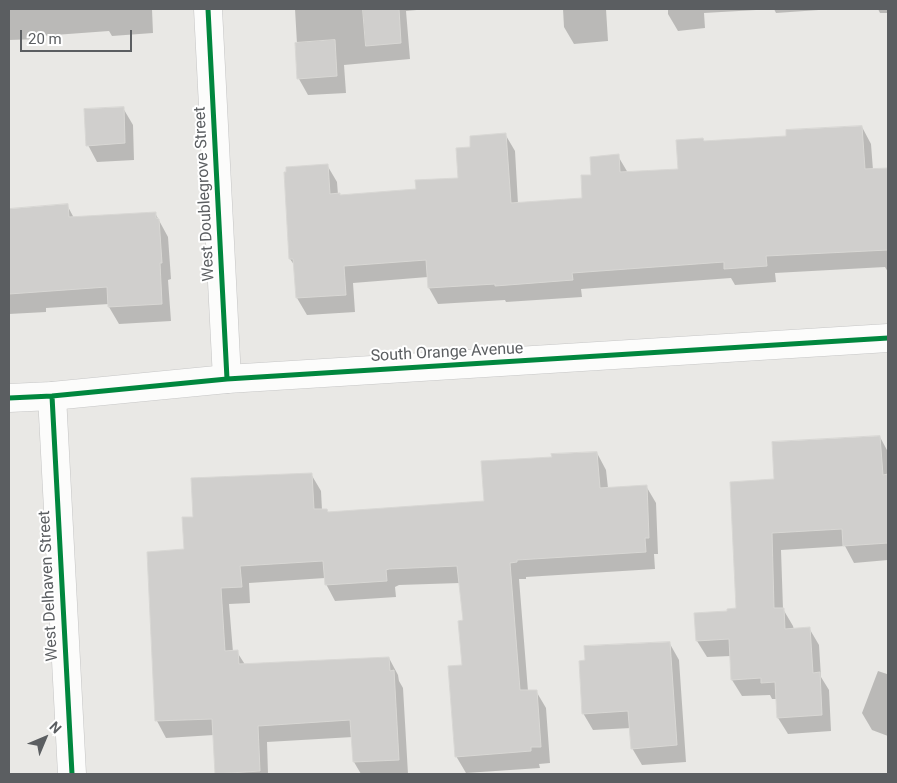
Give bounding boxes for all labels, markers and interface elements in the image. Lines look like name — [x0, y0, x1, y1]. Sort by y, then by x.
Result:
scale bar — [22, 20, 135, 52]
text: 20 m — [28, 30, 62, 48]
street label: West Doublegrove Street — [191, 106, 219, 282]
street label: South Orange Avenue — [370, 339, 524, 367]
street label: West Delhaven Street — [35, 510, 63, 662]
north arrow — [20, 713, 70, 763]
text: N — [46, 718, 65, 737]

